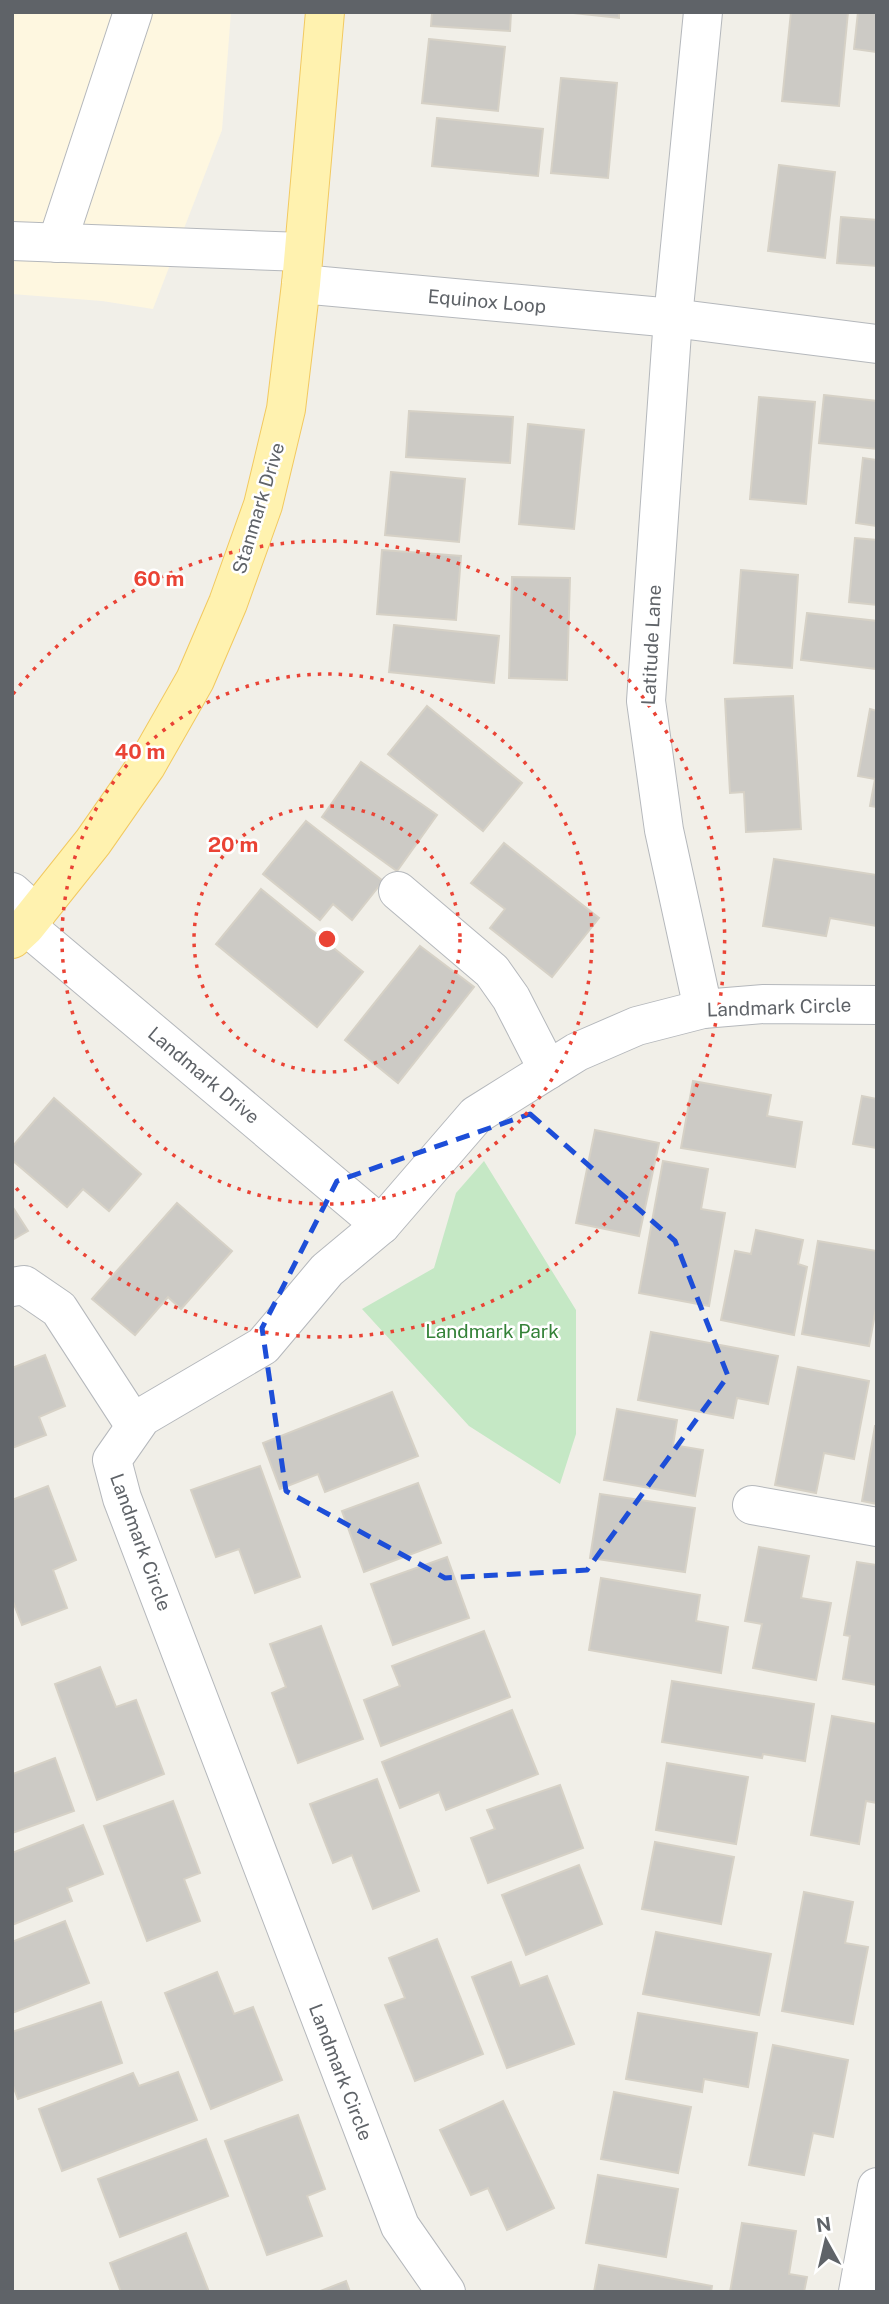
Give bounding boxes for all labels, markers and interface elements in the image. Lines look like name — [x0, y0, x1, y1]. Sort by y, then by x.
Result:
street label: Equinox Loop — [427, 285, 547, 317]
street label: Stanmark Drive — [228, 440, 288, 576]
text: 60 m — [134, 566, 184, 591]
street label: Latitude Lane — [637, 584, 665, 706]
text: 40 m — [115, 739, 165, 764]
text: 20 m — [208, 832, 258, 857]
centre of rings — [315, 927, 339, 951]
street label: Landmark Circle — [706, 993, 852, 1021]
street label: Landmark Drive — [144, 1022, 264, 1128]
park label: Landmark Park — [425, 1320, 559, 1342]
street label: Landmark Circle — [106, 1470, 176, 1614]
street label: Landmark Circle — [305, 2001, 377, 2143]
north arrow — [791, 2206, 861, 2276]
text: N — [815, 2212, 833, 2236]

